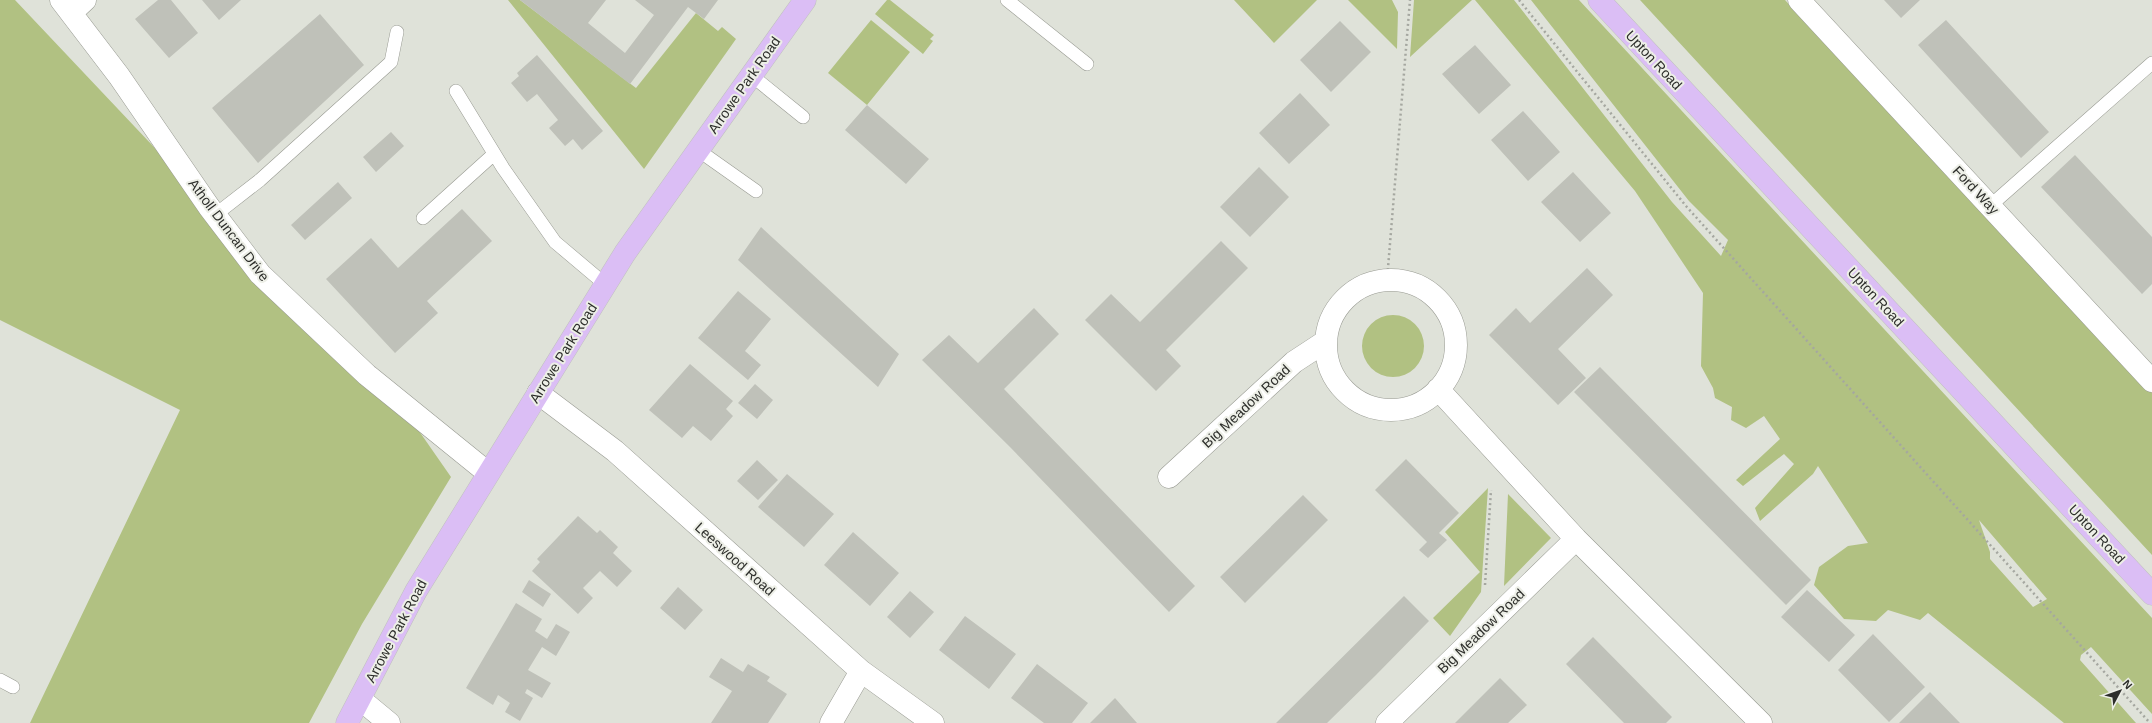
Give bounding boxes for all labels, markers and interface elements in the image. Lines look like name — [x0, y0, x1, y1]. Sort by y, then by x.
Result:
street label: Upton Road — [1623, 27, 1685, 93]
street label: Arrowe Park Road — [705, 34, 783, 136]
street label: Ford Way — [1950, 163, 2002, 217]
street label: Atholl Duncan Drive — [185, 176, 273, 284]
street label: Upton Road — [1845, 264, 1907, 330]
street label: Arrowe Park Road — [526, 300, 600, 406]
street label: Big Meadow Road — [1199, 361, 1293, 451]
street label: Upton Road — [2066, 501, 2128, 567]
street label: Leeswood Road — [692, 519, 778, 599]
street label: Arrowe Park Road — [362, 577, 430, 685]
street label: Big Meadow Road — [1434, 586, 1528, 676]
north arrow — [2100, 671, 2140, 711]
text: N — [2120, 678, 2135, 691]

